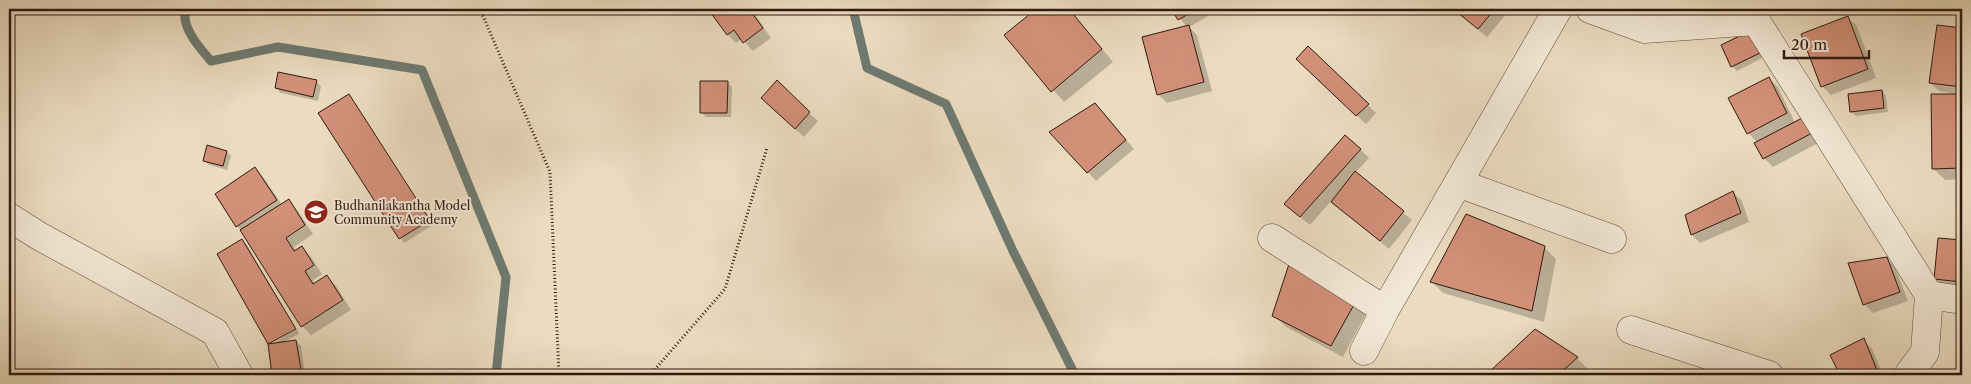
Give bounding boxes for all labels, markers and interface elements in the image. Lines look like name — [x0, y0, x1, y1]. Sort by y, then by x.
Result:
scale bar — [1784, 28, 1868, 60]
text: 20 m — [1791, 35, 1827, 54]
place label: Budhanilakantha Model Community Academy — [334, 198, 471, 227]
school or university icon: Budhanilakantha Model Community Academy — [303, 199, 329, 225]

